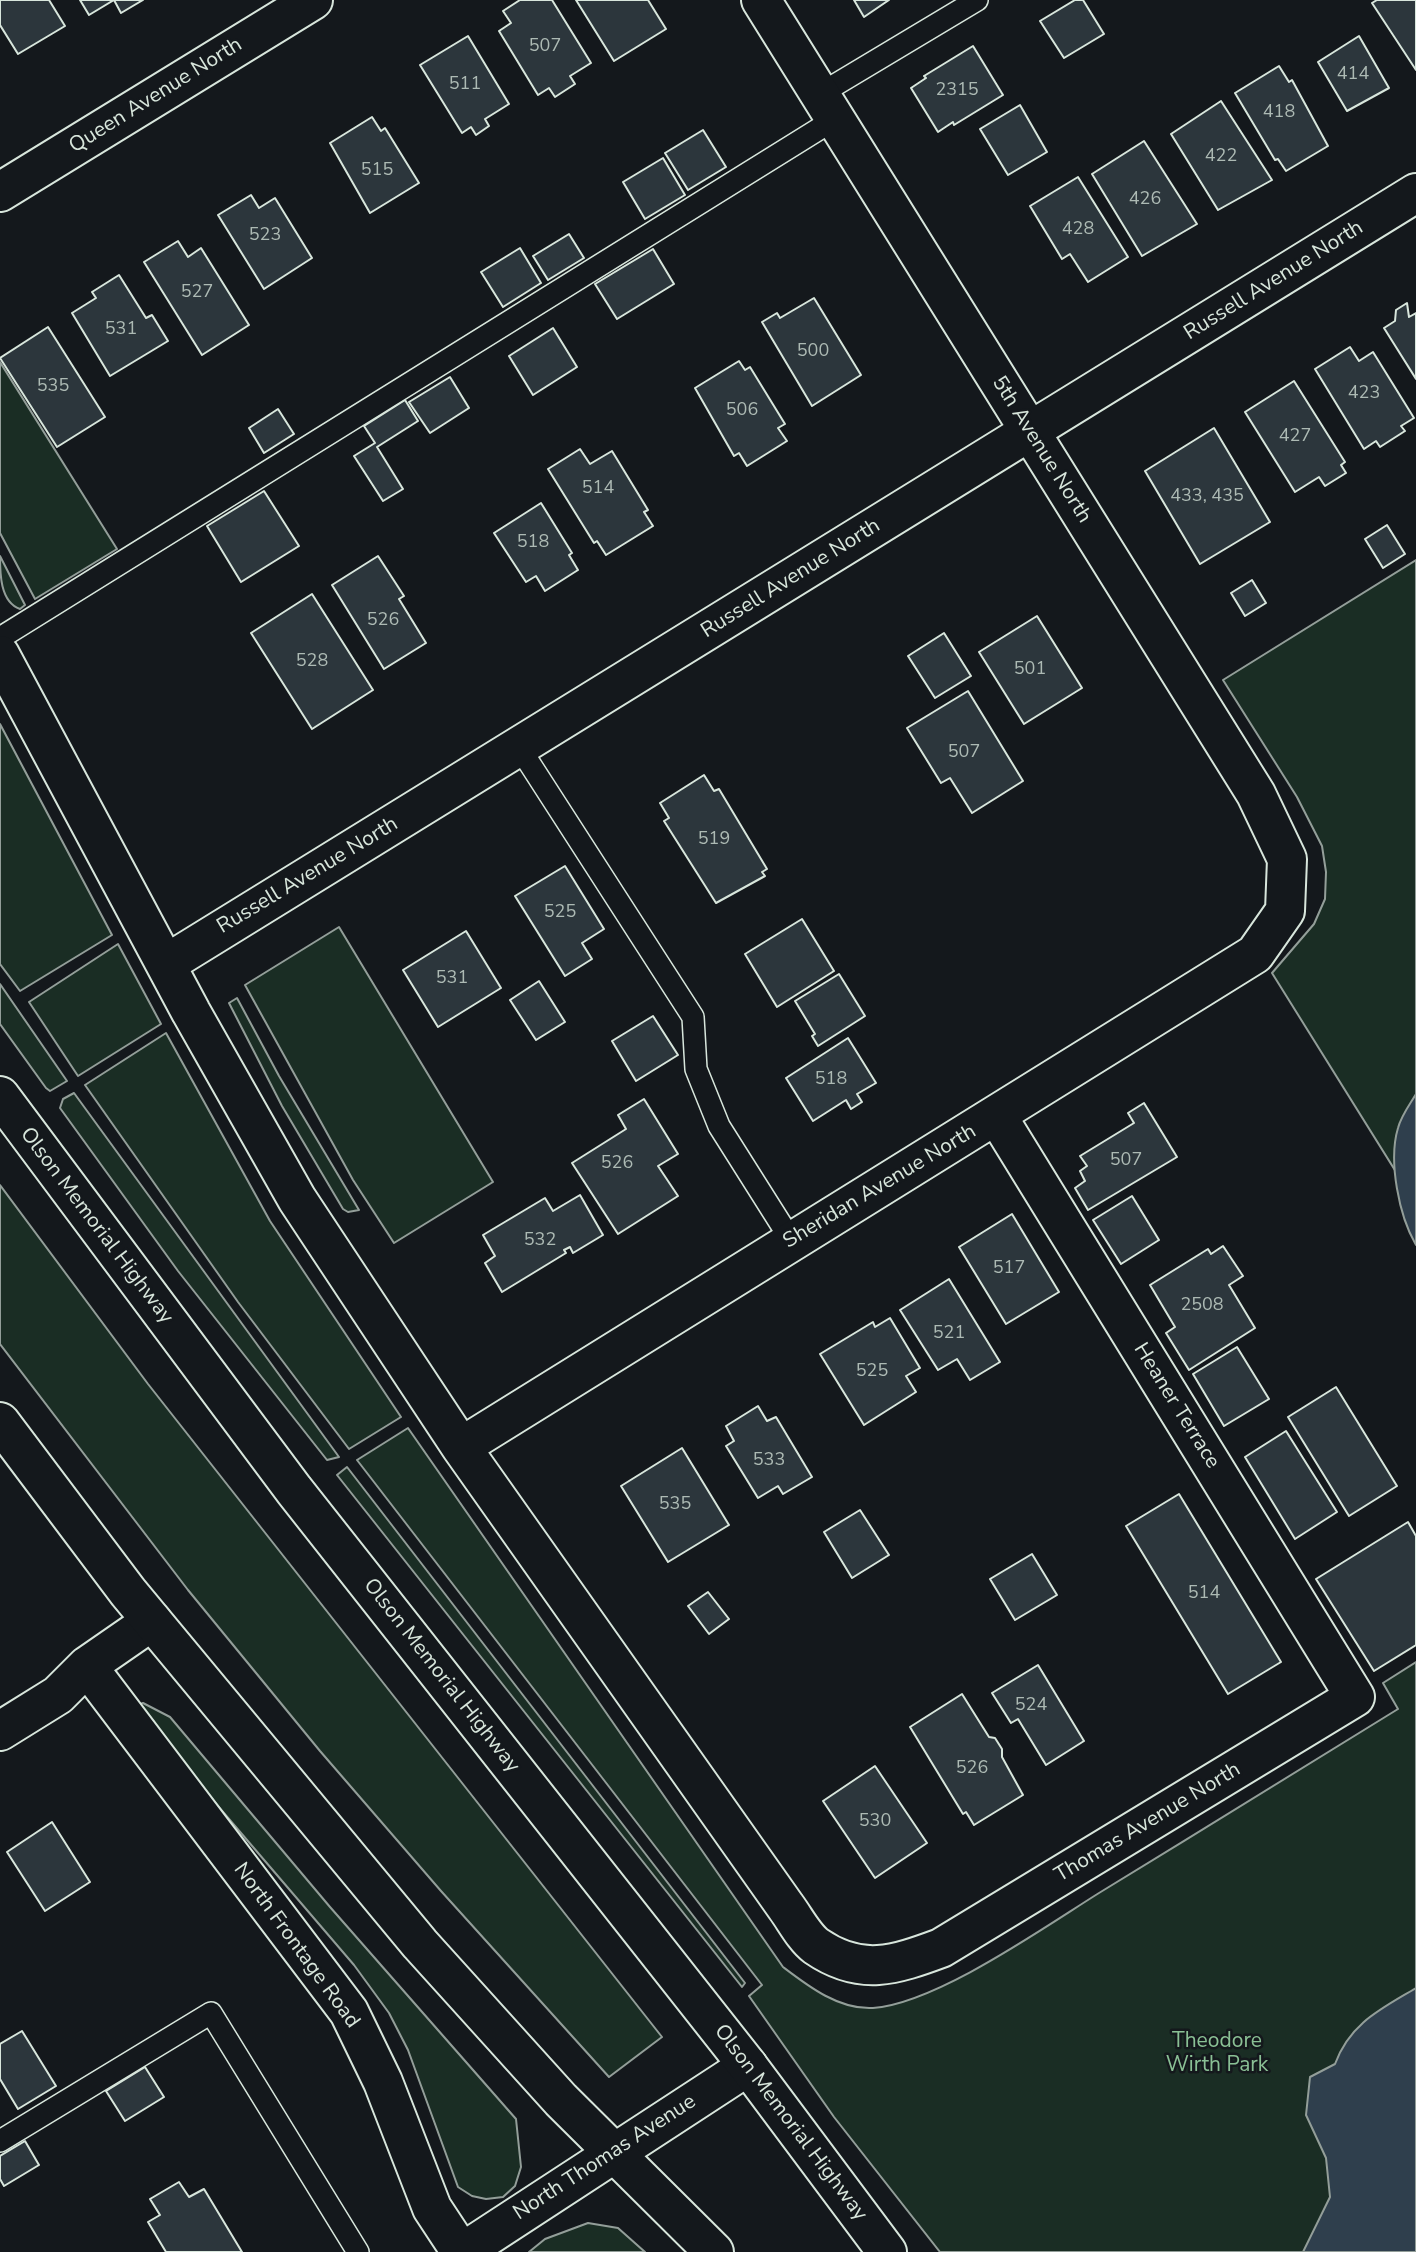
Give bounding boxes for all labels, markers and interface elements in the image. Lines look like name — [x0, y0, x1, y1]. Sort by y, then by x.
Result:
street label: Queen Avenue North — [65, 33, 247, 159]
house number: 507 — [529, 36, 561, 58]
house number: 414 — [1337, 64, 1369, 86]
house number: 511 — [449, 74, 481, 96]
house number: 2315 — [935, 80, 979, 102]
house number: 418 — [1263, 102, 1295, 124]
house number: 422 — [1205, 146, 1237, 168]
house number: 515 — [361, 160, 393, 182]
house number: 426 — [1129, 189, 1161, 211]
street label: Russell Avenue North — [1180, 216, 1368, 346]
house number: 428 — [1062, 219, 1094, 241]
house number: 523 — [249, 225, 281, 247]
house number: 527 — [181, 282, 213, 304]
house number: 531 — [105, 319, 137, 341]
house number: 500 — [797, 341, 829, 363]
street label: 5th Avenue North — [986, 372, 1096, 528]
house number: 535 — [37, 376, 69, 398]
house number: 423 — [1348, 383, 1380, 405]
house number: 506 — [726, 400, 758, 422]
house number: 427 — [1279, 426, 1311, 448]
house number: 514 — [582, 478, 614, 500]
house number: 433, 435 — [1170, 486, 1244, 508]
street label: Russell Avenue North — [697, 514, 885, 644]
house number: 518 — [517, 532, 549, 554]
house number: 526 — [367, 610, 399, 632]
house number: 528 — [296, 651, 328, 673]
house number: 501 — [1014, 659, 1046, 681]
house number: 507 — [948, 742, 980, 764]
street label: Russell Avenue North — [213, 812, 403, 940]
house number: 519 — [698, 829, 730, 851]
house number: 525 — [544, 902, 576, 924]
house number: 531 — [436, 968, 468, 990]
house number: 518 — [815, 1069, 847, 1091]
street label: Sheridan Avenue North — [779, 1119, 981, 1255]
street label: Olson Memorial Highway — [14, 1123, 178, 1329]
house number: 507 — [1110, 1150, 1142, 1172]
house number: 526 — [601, 1153, 633, 1175]
house number: 532 — [524, 1230, 556, 1252]
house number: 517 — [993, 1258, 1025, 1280]
house number: 2508 — [1180, 1295, 1224, 1317]
house number: 521 — [933, 1323, 965, 1345]
street label: Heaner Terrace — [1127, 1339, 1225, 1473]
house number: 525 — [856, 1361, 888, 1383]
house number: 533 — [753, 1450, 785, 1472]
house number: 535 — [659, 1494, 691, 1516]
street label: Olson Memorial Highway — [357, 1574, 525, 1778]
house number: 514 — [1188, 1583, 1220, 1605]
house number: 524 — [1015, 1695, 1047, 1717]
house number: 526 — [956, 1758, 988, 1780]
street label: Thomas Avenue North — [1051, 1758, 1245, 1888]
house number: 530 — [859, 1811, 891, 1833]
street label: North Frontage Road — [227, 1858, 365, 2034]
street label: Olson Memorial Highway — [708, 2020, 872, 2226]
park label: Theodore Wirth Park — [1166, 2029, 1268, 2079]
street label: North Thomas Avenue — [509, 2090, 701, 2226]

